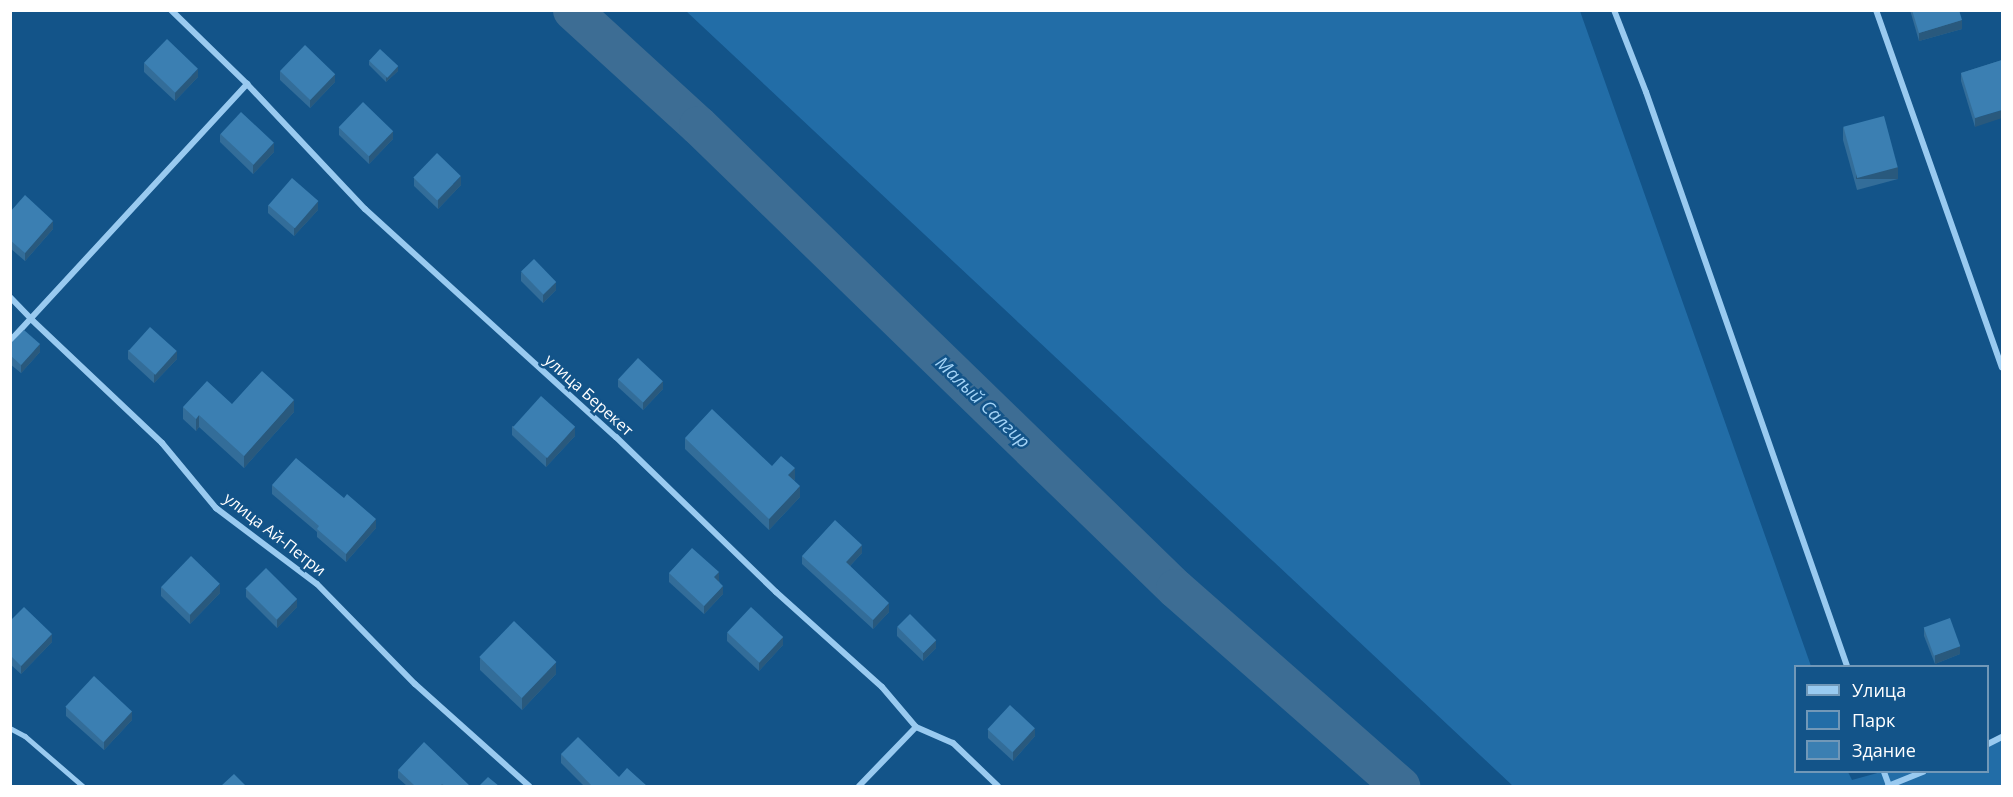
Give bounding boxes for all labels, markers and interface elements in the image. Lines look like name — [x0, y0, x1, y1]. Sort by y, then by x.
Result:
street label: улица Берекет — [541, 350, 637, 440]
water label: Малый Салгир — [931, 352, 1035, 452]
street label: улица Ай-Петри — [220, 488, 330, 580]
legend — [1794, 665, 1989, 773]
text: Улица — [1852, 678, 1906, 702]
text: Парк — [1852, 708, 1895, 732]
text: Здание — [1852, 738, 1916, 762]

